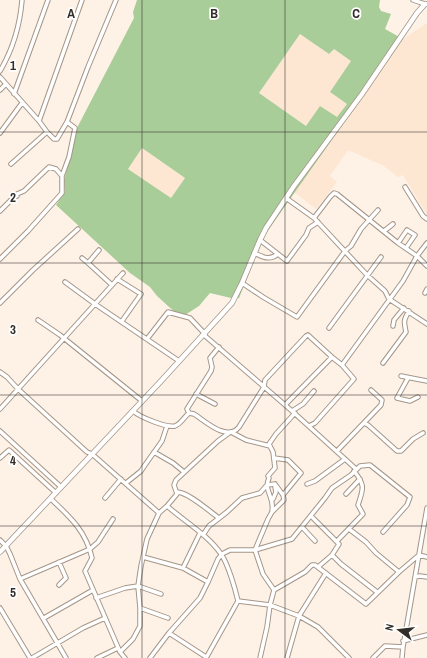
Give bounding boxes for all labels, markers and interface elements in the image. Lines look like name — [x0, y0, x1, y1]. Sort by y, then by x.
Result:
text: A — [67, 5, 75, 22]
text: B — [210, 5, 218, 22]
text: C — [352, 5, 360, 22]
text: 1 — [10, 57, 16, 74]
text: 2 — [10, 189, 16, 206]
text: 3 — [10, 321, 16, 338]
text: 4 — [10, 452, 16, 469]
text: 5 — [10, 584, 16, 601]
north arrow — [379, 610, 419, 650]
text: N — [382, 622, 397, 632]

